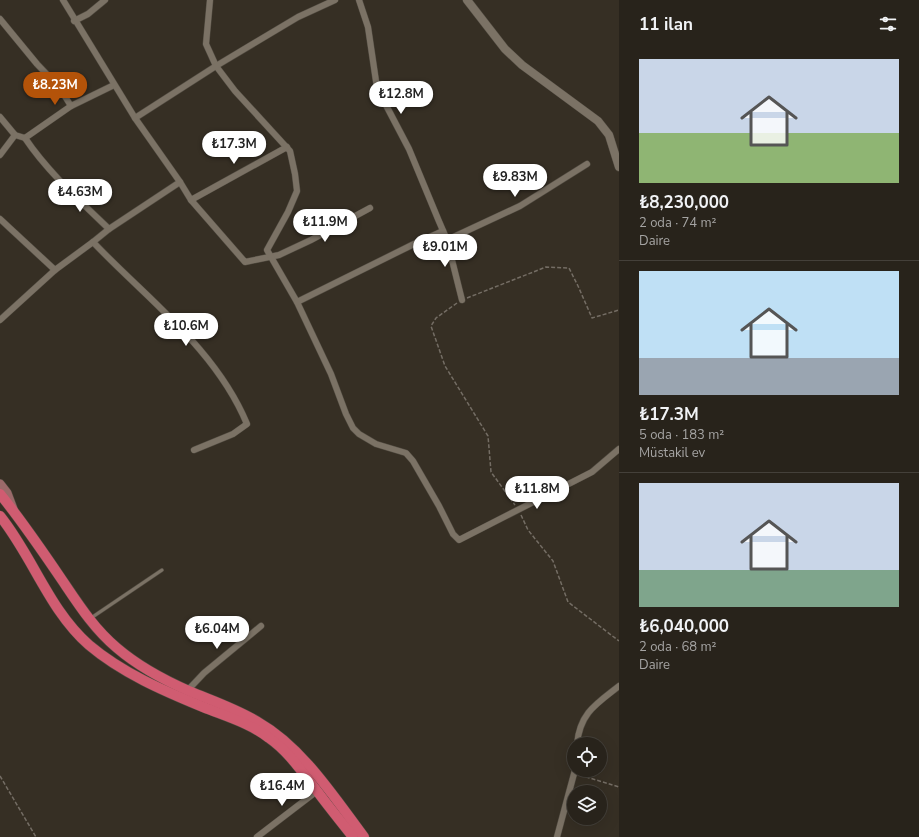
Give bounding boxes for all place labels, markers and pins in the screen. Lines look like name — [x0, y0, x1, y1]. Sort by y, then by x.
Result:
pin: ₺8.23M — [22, 72, 88, 106]
pin: ₺12.8M — [368, 81, 434, 115]
pin: ₺17.3M — [201, 131, 267, 165]
pin: ₺9.83M — [482, 164, 548, 198]
pin: ₺4.63M — [47, 179, 113, 213]
pin: ₺11.9M — [292, 209, 358, 243]
pin: ₺9.01M — [412, 234, 478, 268]
pin: ₺10.6M — [153, 313, 219, 347]
pin: ₺11.8M — [504, 476, 570, 510]
pin: ₺6.04M — [184, 616, 250, 650]
pin: ₺16.4M — [249, 773, 315, 807]

